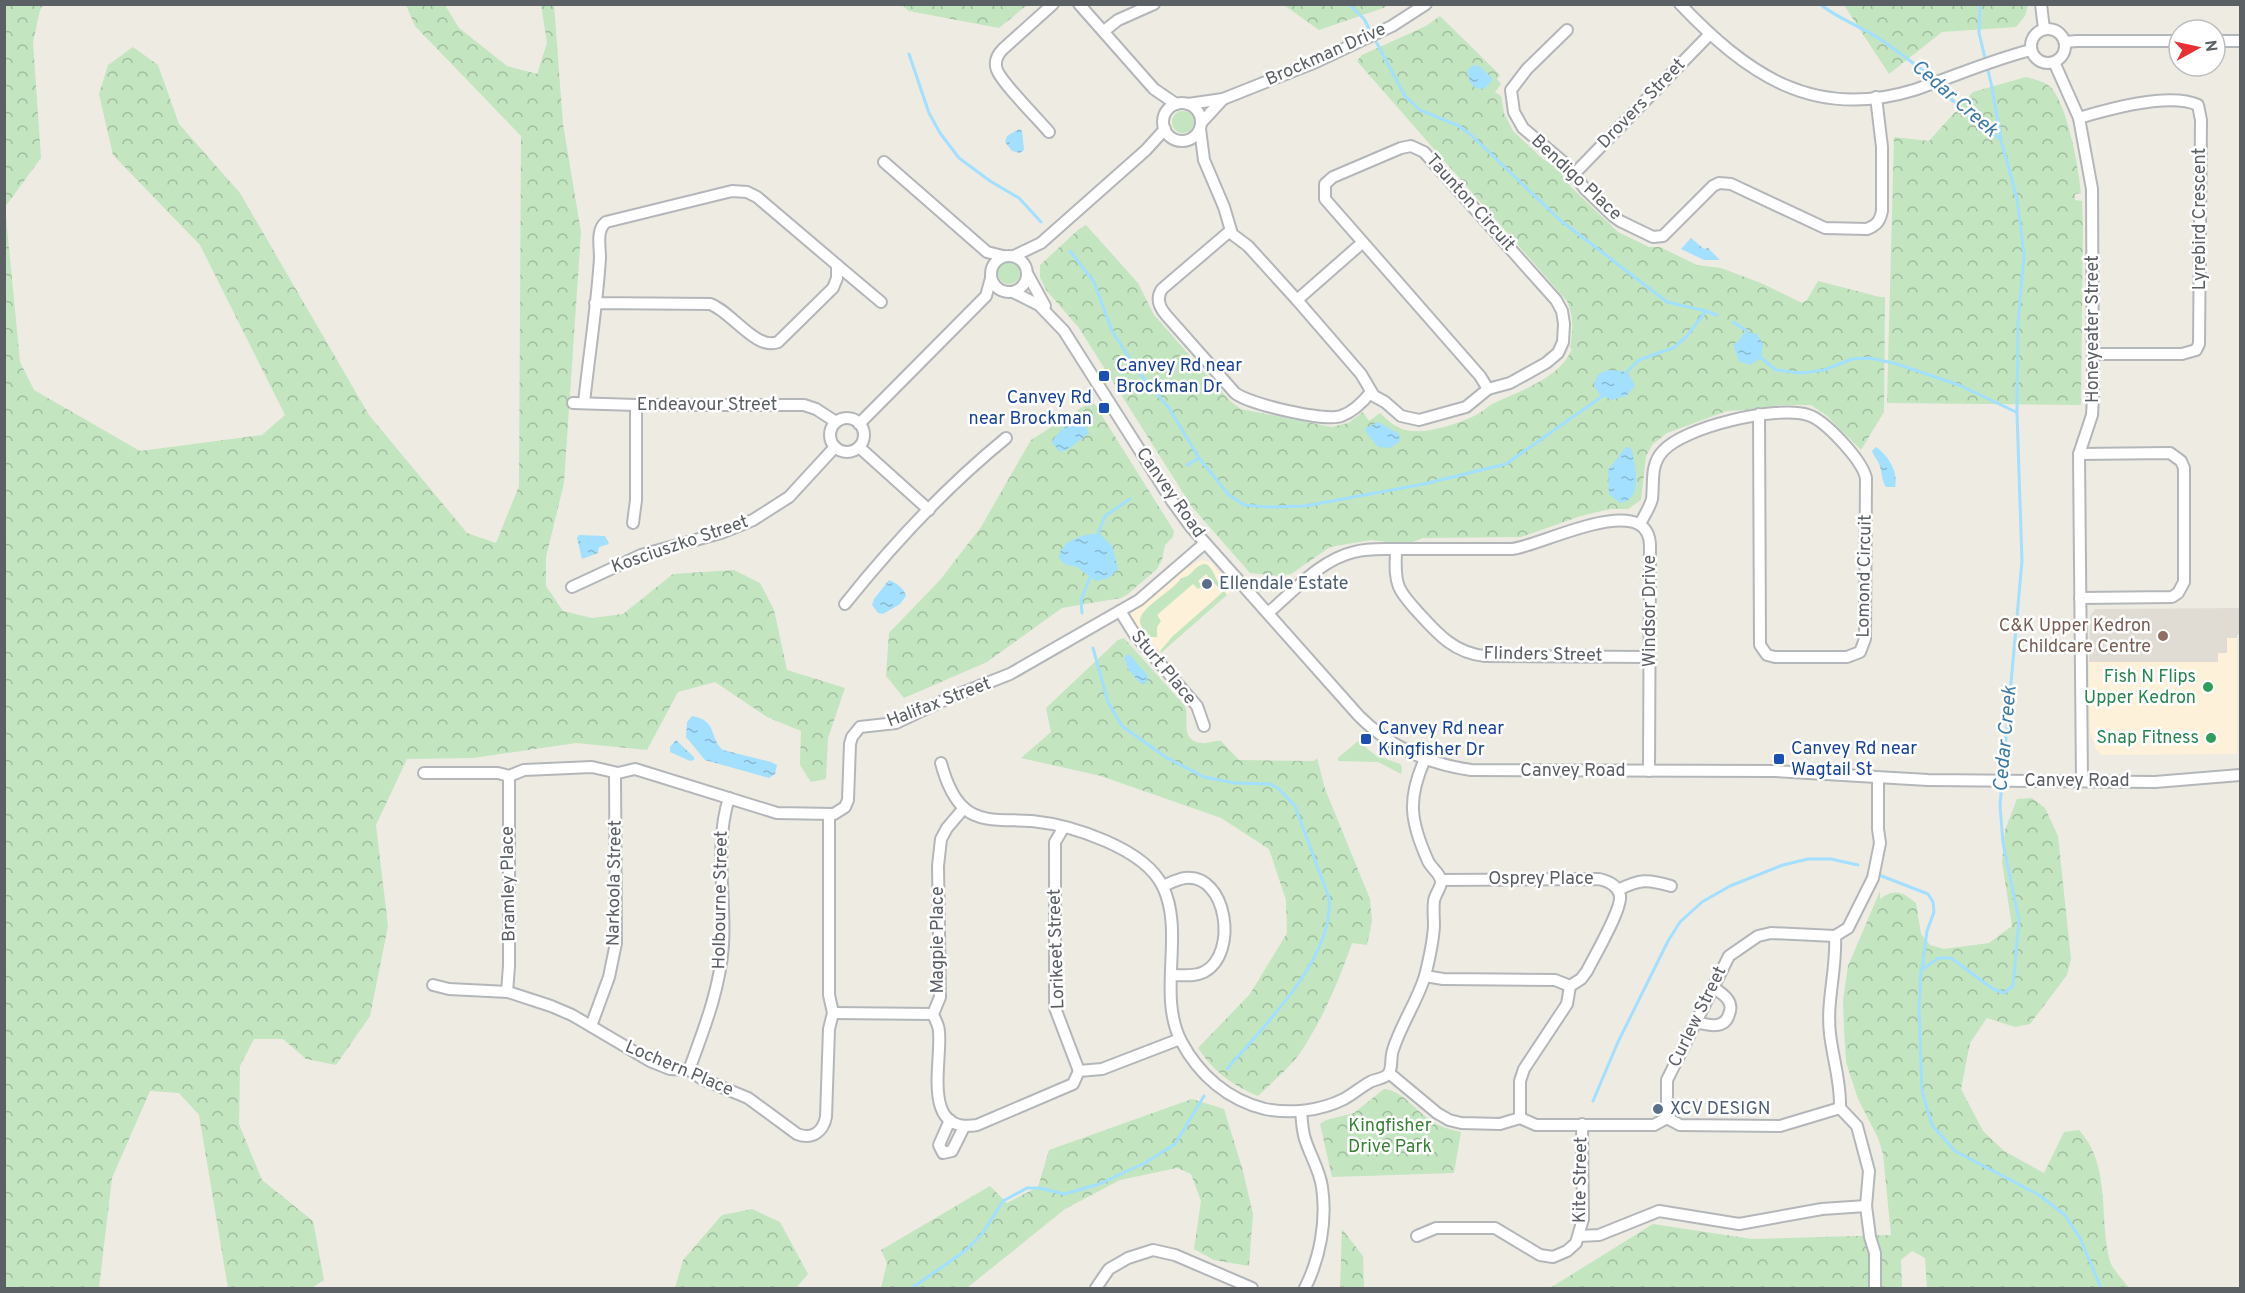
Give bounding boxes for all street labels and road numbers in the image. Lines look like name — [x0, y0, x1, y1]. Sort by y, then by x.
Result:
street label: Brockman Drive — [1262, 18, 1390, 92]
street label: Drovers Street — [1593, 54, 1691, 154]
street label: Bendigo Place — [1526, 130, 1626, 226]
street label: Lyrebird Crescent — [2189, 148, 2212, 290]
street label: Taunton Circuit — [1420, 150, 1520, 256]
street label: Honeyeater Street — [2082, 255, 2105, 403]
street label: Endeavour Street — [637, 394, 777, 417]
street label: Canvey Road — [1130, 443, 1210, 543]
street label: Kosciuszko Street — [608, 511, 752, 579]
street label: Lomond Circuit — [1852, 514, 1878, 638]
street label: Windsor Drive — [1639, 555, 1662, 667]
street label: Sturt Place — [1125, 626, 1201, 710]
street label: Flinders Street — [1483, 642, 1603, 668]
street label: Halifax Street — [884, 673, 994, 733]
street label: Canvey Road — [1520, 760, 1626, 783]
street label: Canvey Road — [2024, 770, 2130, 793]
street label: Narkoola Street — [602, 820, 628, 946]
street label: Bramley Place — [496, 826, 522, 942]
street label: Holbourne Street — [708, 830, 734, 970]
street label: Osprey Place — [1488, 868, 1594, 891]
street label: Magpie Place — [927, 886, 950, 994]
street label: Lorikeet Street — [1043, 888, 1071, 1010]
street label: Curlew Street — [1664, 963, 1732, 1071]
street label: Lochern Place — [621, 1036, 737, 1102]
street label: Kite Street — [1569, 1137, 1593, 1223]

